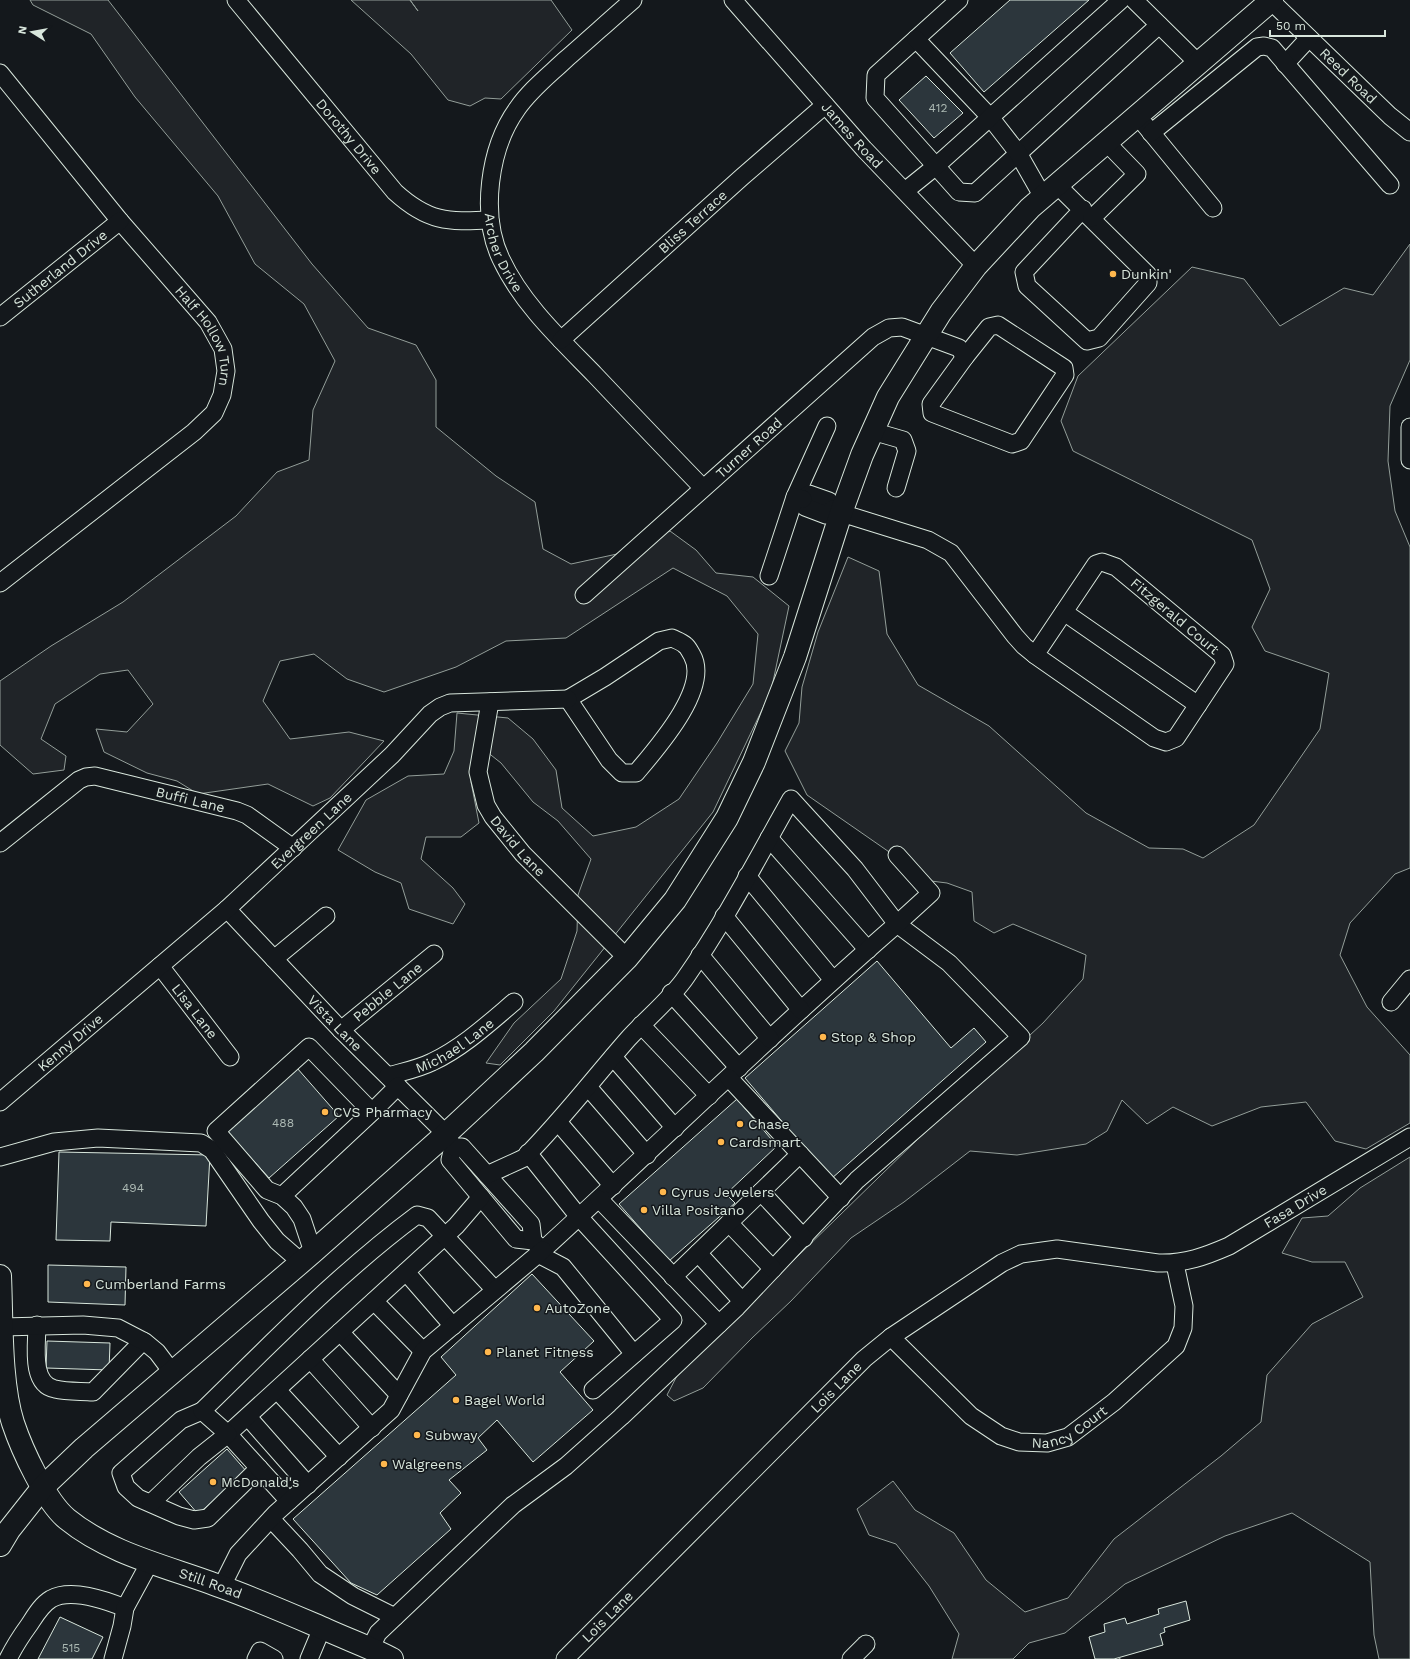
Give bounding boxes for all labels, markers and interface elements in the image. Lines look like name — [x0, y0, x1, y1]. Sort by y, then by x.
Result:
north arrow — [12, 12, 52, 52]
scale bar — [1270, 12, 1385, 38]
text: 50 m — [1276, 19, 1306, 33]
text: N — [16, 25, 30, 35]
street label: Reed Road — [1317, 45, 1380, 107]
street label: Dorothy Drive — [313, 95, 385, 177]
street label: James Road — [818, 99, 886, 171]
house number: 412 — [929, 101, 947, 115]
street label: Bliss Terrace — [655, 187, 730, 256]
street label: Archer Drive — [482, 212, 526, 295]
street label: Sutherland Drive — [10, 227, 110, 311]
place label: Dunkin' — [1121, 266, 1172, 282]
marker: Dunkin' — [1108, 269, 1118, 279]
street label: Half Hollow Turn — [172, 282, 234, 387]
street label: Turner Road — [713, 414, 785, 481]
street label: Fitzgerald Court — [1128, 574, 1222, 658]
street label: Buffi Lane — [154, 783, 227, 816]
street label: Evergreen Lane — [267, 789, 355, 872]
street label: David Lane — [487, 812, 549, 880]
street label: Pebble Lane — [350, 959, 425, 1025]
street label: Lisa Lane — [169, 981, 221, 1042]
street label: Vista Lane — [304, 992, 365, 1054]
street label: Kenny Drive — [34, 1010, 106, 1075]
street label: Michael Lane — [413, 1015, 497, 1076]
place label: Stop & Shop — [831, 1029, 916, 1045]
marker: Stop & Shop — [818, 1032, 828, 1042]
place label: CVS Pharmacy — [333, 1104, 433, 1120]
marker: CVS Pharmacy — [320, 1107, 330, 1117]
house number: 488 — [272, 1116, 294, 1130]
place label: Chase — [748, 1116, 790, 1132]
marker: Chase — [735, 1119, 745, 1129]
place label: Cardsmart — [729, 1134, 801, 1150]
marker: Cardsmart — [716, 1137, 726, 1147]
house number: 494 — [122, 1181, 144, 1195]
street label: Fasa Drive — [1261, 1181, 1329, 1231]
place label: Cyrus Jewelers — [671, 1184, 774, 1200]
marker: Cyrus Jewelers — [658, 1187, 668, 1197]
place label: Villa Positano — [652, 1202, 745, 1218]
marker: Villa Positano — [639, 1205, 649, 1215]
place label: Cumberland Farms — [95, 1276, 226, 1292]
marker: Cumberland Farms — [82, 1279, 92, 1289]
place label: AutoZone — [545, 1300, 610, 1316]
marker: AutoZone — [532, 1303, 542, 1313]
place label: Planet Fitness — [496, 1344, 594, 1360]
marker: Planet Fitness — [483, 1347, 493, 1357]
street label: Lois Lane — [807, 1358, 865, 1416]
place label: Bagel World — [464, 1392, 545, 1408]
marker: Bagel World — [451, 1395, 461, 1405]
street label: Nancy Court — [1031, 1402, 1110, 1451]
place label: Subway — [425, 1427, 478, 1443]
marker: Subway — [412, 1430, 422, 1440]
place label: Walgreens — [392, 1456, 462, 1472]
marker: Walgreens — [379, 1459, 389, 1469]
place label: McDonald's — [221, 1474, 299, 1490]
marker: McDonald's — [208, 1477, 218, 1487]
street label: Still Road — [177, 1565, 244, 1602]
street label: Lois Lane — [579, 1588, 636, 1645]
house number: 515 — [62, 1641, 80, 1655]

